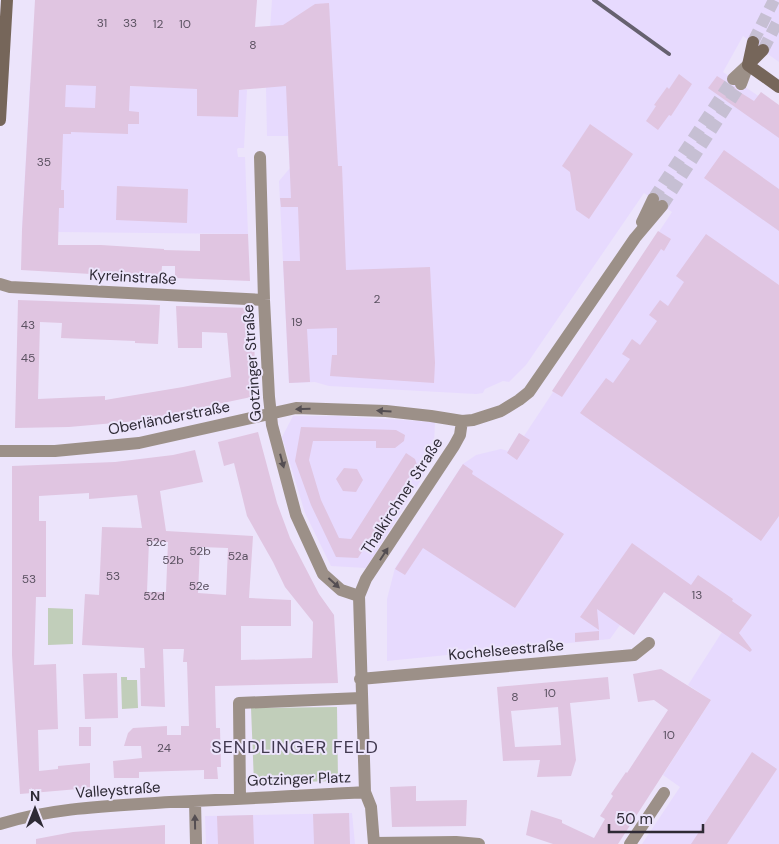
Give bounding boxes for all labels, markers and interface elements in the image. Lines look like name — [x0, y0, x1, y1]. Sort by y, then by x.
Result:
house number: 31 — [97, 15, 107, 31]
house number: 33 — [123, 15, 137, 31]
house number: 12 — [153, 16, 163, 32]
house number: 10 — [179, 16, 191, 32]
house number: 8 — [249, 37, 257, 53]
house number: 35 — [37, 154, 51, 170]
street label: Kyreinstraße — [89, 265, 177, 289]
house number: 2 — [374, 291, 381, 307]
street label: Gotzinger Straße — [238, 304, 266, 422]
house number: 19 — [291, 314, 303, 330]
house number: 43 — [21, 317, 35, 333]
house number: 45 — [21, 350, 35, 366]
street label: Oberländerstraße — [106, 396, 232, 440]
one-way arrow — [295, 405, 311, 413]
one-way arrow — [375, 407, 391, 415]
street label: Thalkirchner Straße — [357, 434, 447, 558]
one-way arrow — [278, 453, 286, 469]
house number: 52c — [146, 534, 166, 550]
house number: 52b — [189, 543, 211, 559]
house number: 52a — [228, 548, 248, 564]
one-way arrow — [379, 548, 389, 561]
house number: 52b — [162, 552, 184, 568]
house number: 53 — [106, 568, 120, 584]
house number: 53 — [22, 571, 36, 587]
one-way arrow — [327, 577, 339, 589]
house number: 52e — [189, 578, 210, 594]
house number: 13 — [692, 587, 702, 603]
house number: 52d — [143, 588, 165, 604]
street label: Kochelseestraße — [447, 635, 565, 665]
house number: 10 — [544, 685, 556, 701]
house number: 8 — [511, 689, 519, 705]
house number: 10 — [663, 727, 675, 743]
district label: SENDLINGER FELD — [211, 735, 379, 759]
house number: 24 — [157, 740, 171, 756]
street label: Gotzinger Platz — [247, 767, 351, 791]
street label: Valleystraße — [75, 777, 161, 803]
north arrow — [10, 784, 60, 834]
text: N — [30, 787, 40, 805]
scale bar — [609, 802, 703, 834]
text: 50 m — [616, 809, 653, 829]
one-way arrow — [191, 814, 199, 830]

